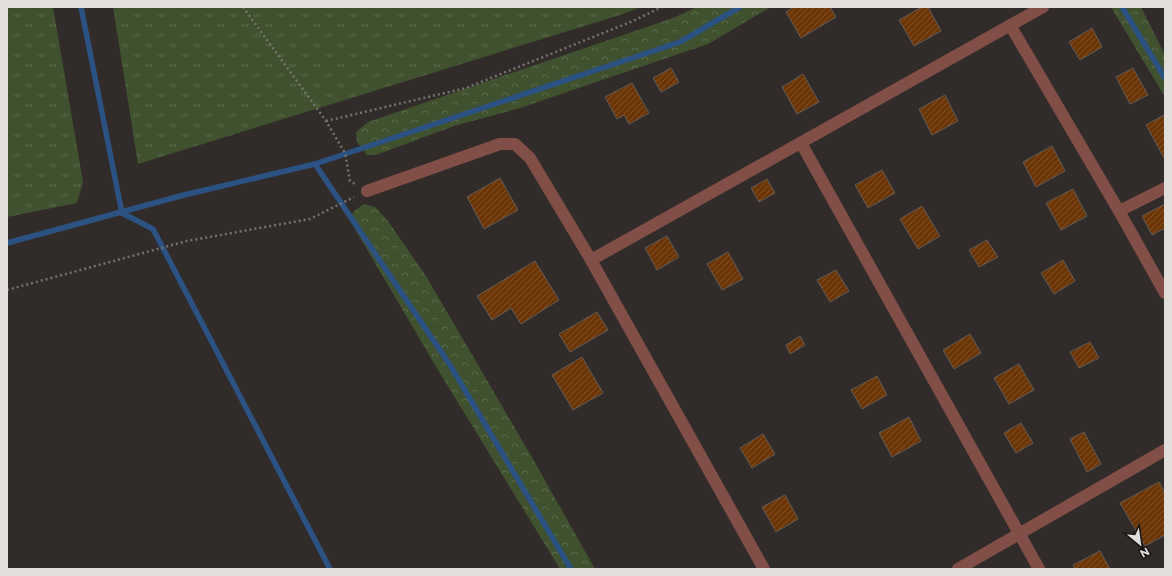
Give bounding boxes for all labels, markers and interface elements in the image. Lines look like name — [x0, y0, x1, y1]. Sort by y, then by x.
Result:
north arrow — [1120, 524, 1160, 564]
text: N — [1138, 544, 1152, 561]

